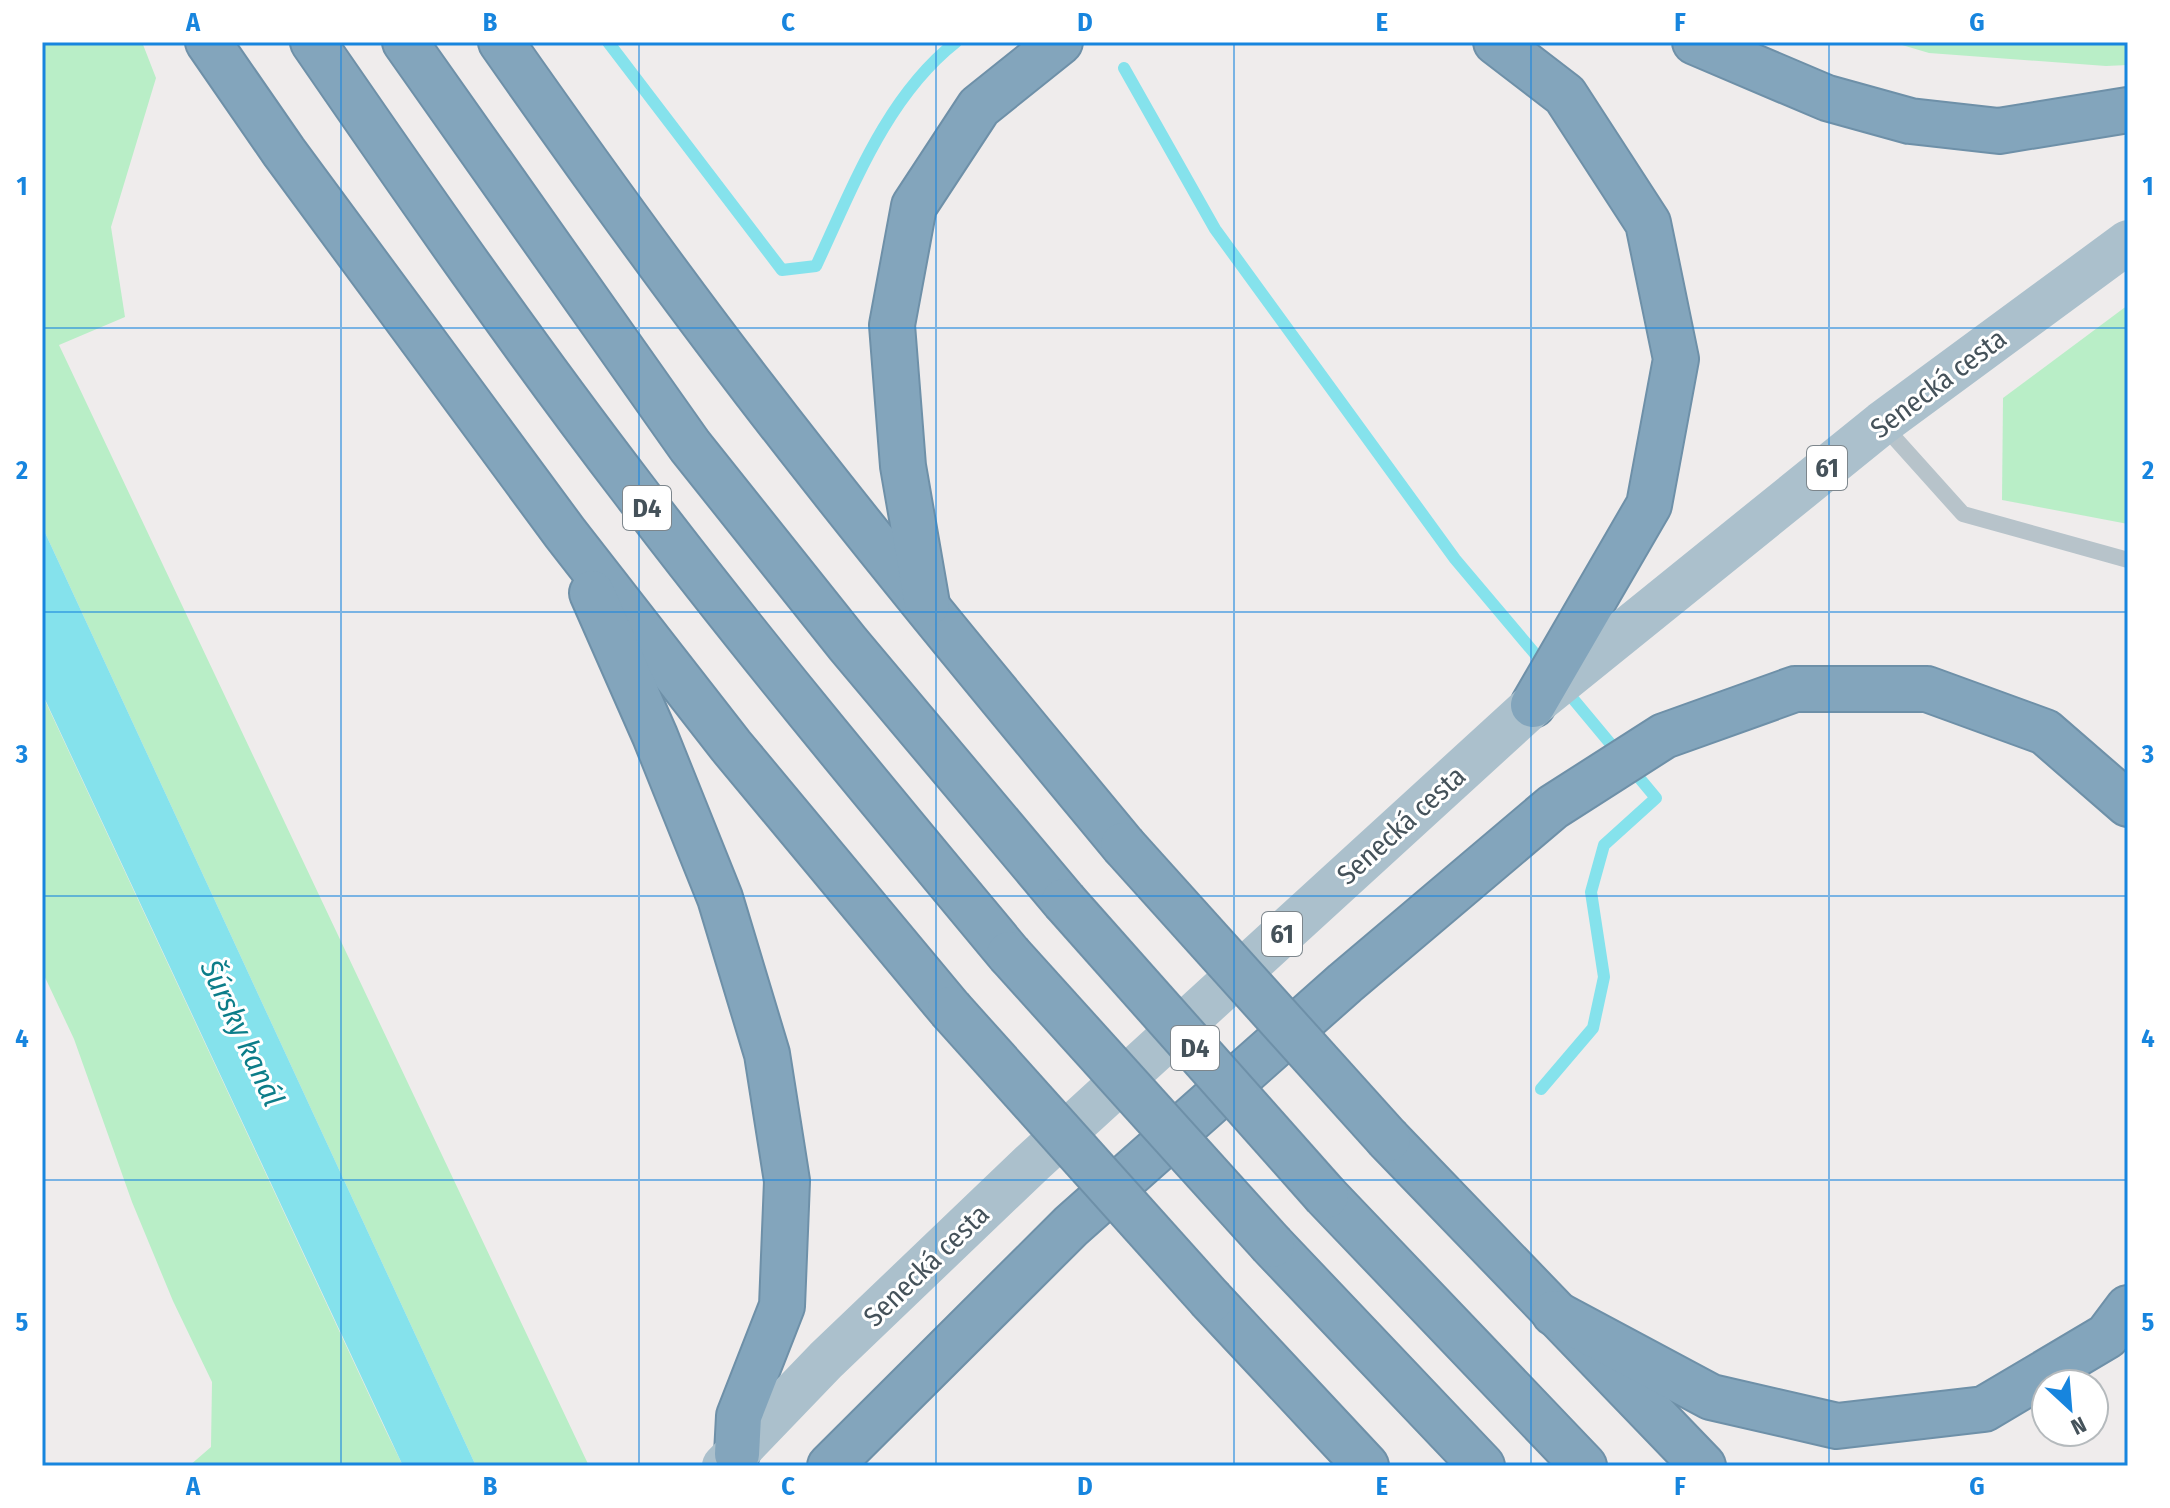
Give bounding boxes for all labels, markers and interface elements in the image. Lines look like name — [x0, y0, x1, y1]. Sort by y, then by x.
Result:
text: A — [185, 7, 201, 38]
text: B — [483, 7, 498, 38]
text: C — [781, 7, 795, 38]
text: D — [1077, 7, 1093, 38]
text: E — [1376, 7, 1388, 38]
text: F — [1674, 7, 1686, 38]
text: G — [1969, 7, 1985, 38]
text: 1 — [17, 171, 28, 202]
text: 1 — [2143, 171, 2154, 202]
street label: Senecká cesta — [1864, 322, 2013, 445]
road number: 61 — [1807, 446, 1847, 490]
text: 2 — [15, 455, 28, 486]
text: 2 — [2141, 455, 2154, 486]
road number: D4 — [623, 486, 671, 530]
text: 3 — [15, 739, 28, 770]
text: 3 — [2141, 739, 2154, 770]
street label: Senecká cesta — [1330, 759, 1472, 892]
road number: 61 — [1262, 912, 1302, 956]
water label: Šúrsky kanál — [192, 953, 292, 1112]
text: 4 — [15, 1023, 29, 1054]
text: 4 — [2141, 1023, 2155, 1054]
road number: D4 — [1171, 1026, 1219, 1070]
street label: Senecká cesta — [857, 1198, 996, 1333]
text: 5 — [16, 1307, 29, 1338]
text: 5 — [2142, 1307, 2155, 1338]
north arrow — [2030, 1368, 2110, 1448]
text: N — [2067, 1411, 2090, 1441]
text: A — [185, 1471, 201, 1502]
text: B — [483, 1471, 498, 1502]
text: C — [781, 1471, 795, 1502]
text: D — [1077, 1471, 1093, 1502]
text: E — [1376, 1471, 1388, 1502]
text: F — [1674, 1471, 1686, 1502]
text: G — [1969, 1471, 1985, 1502]

